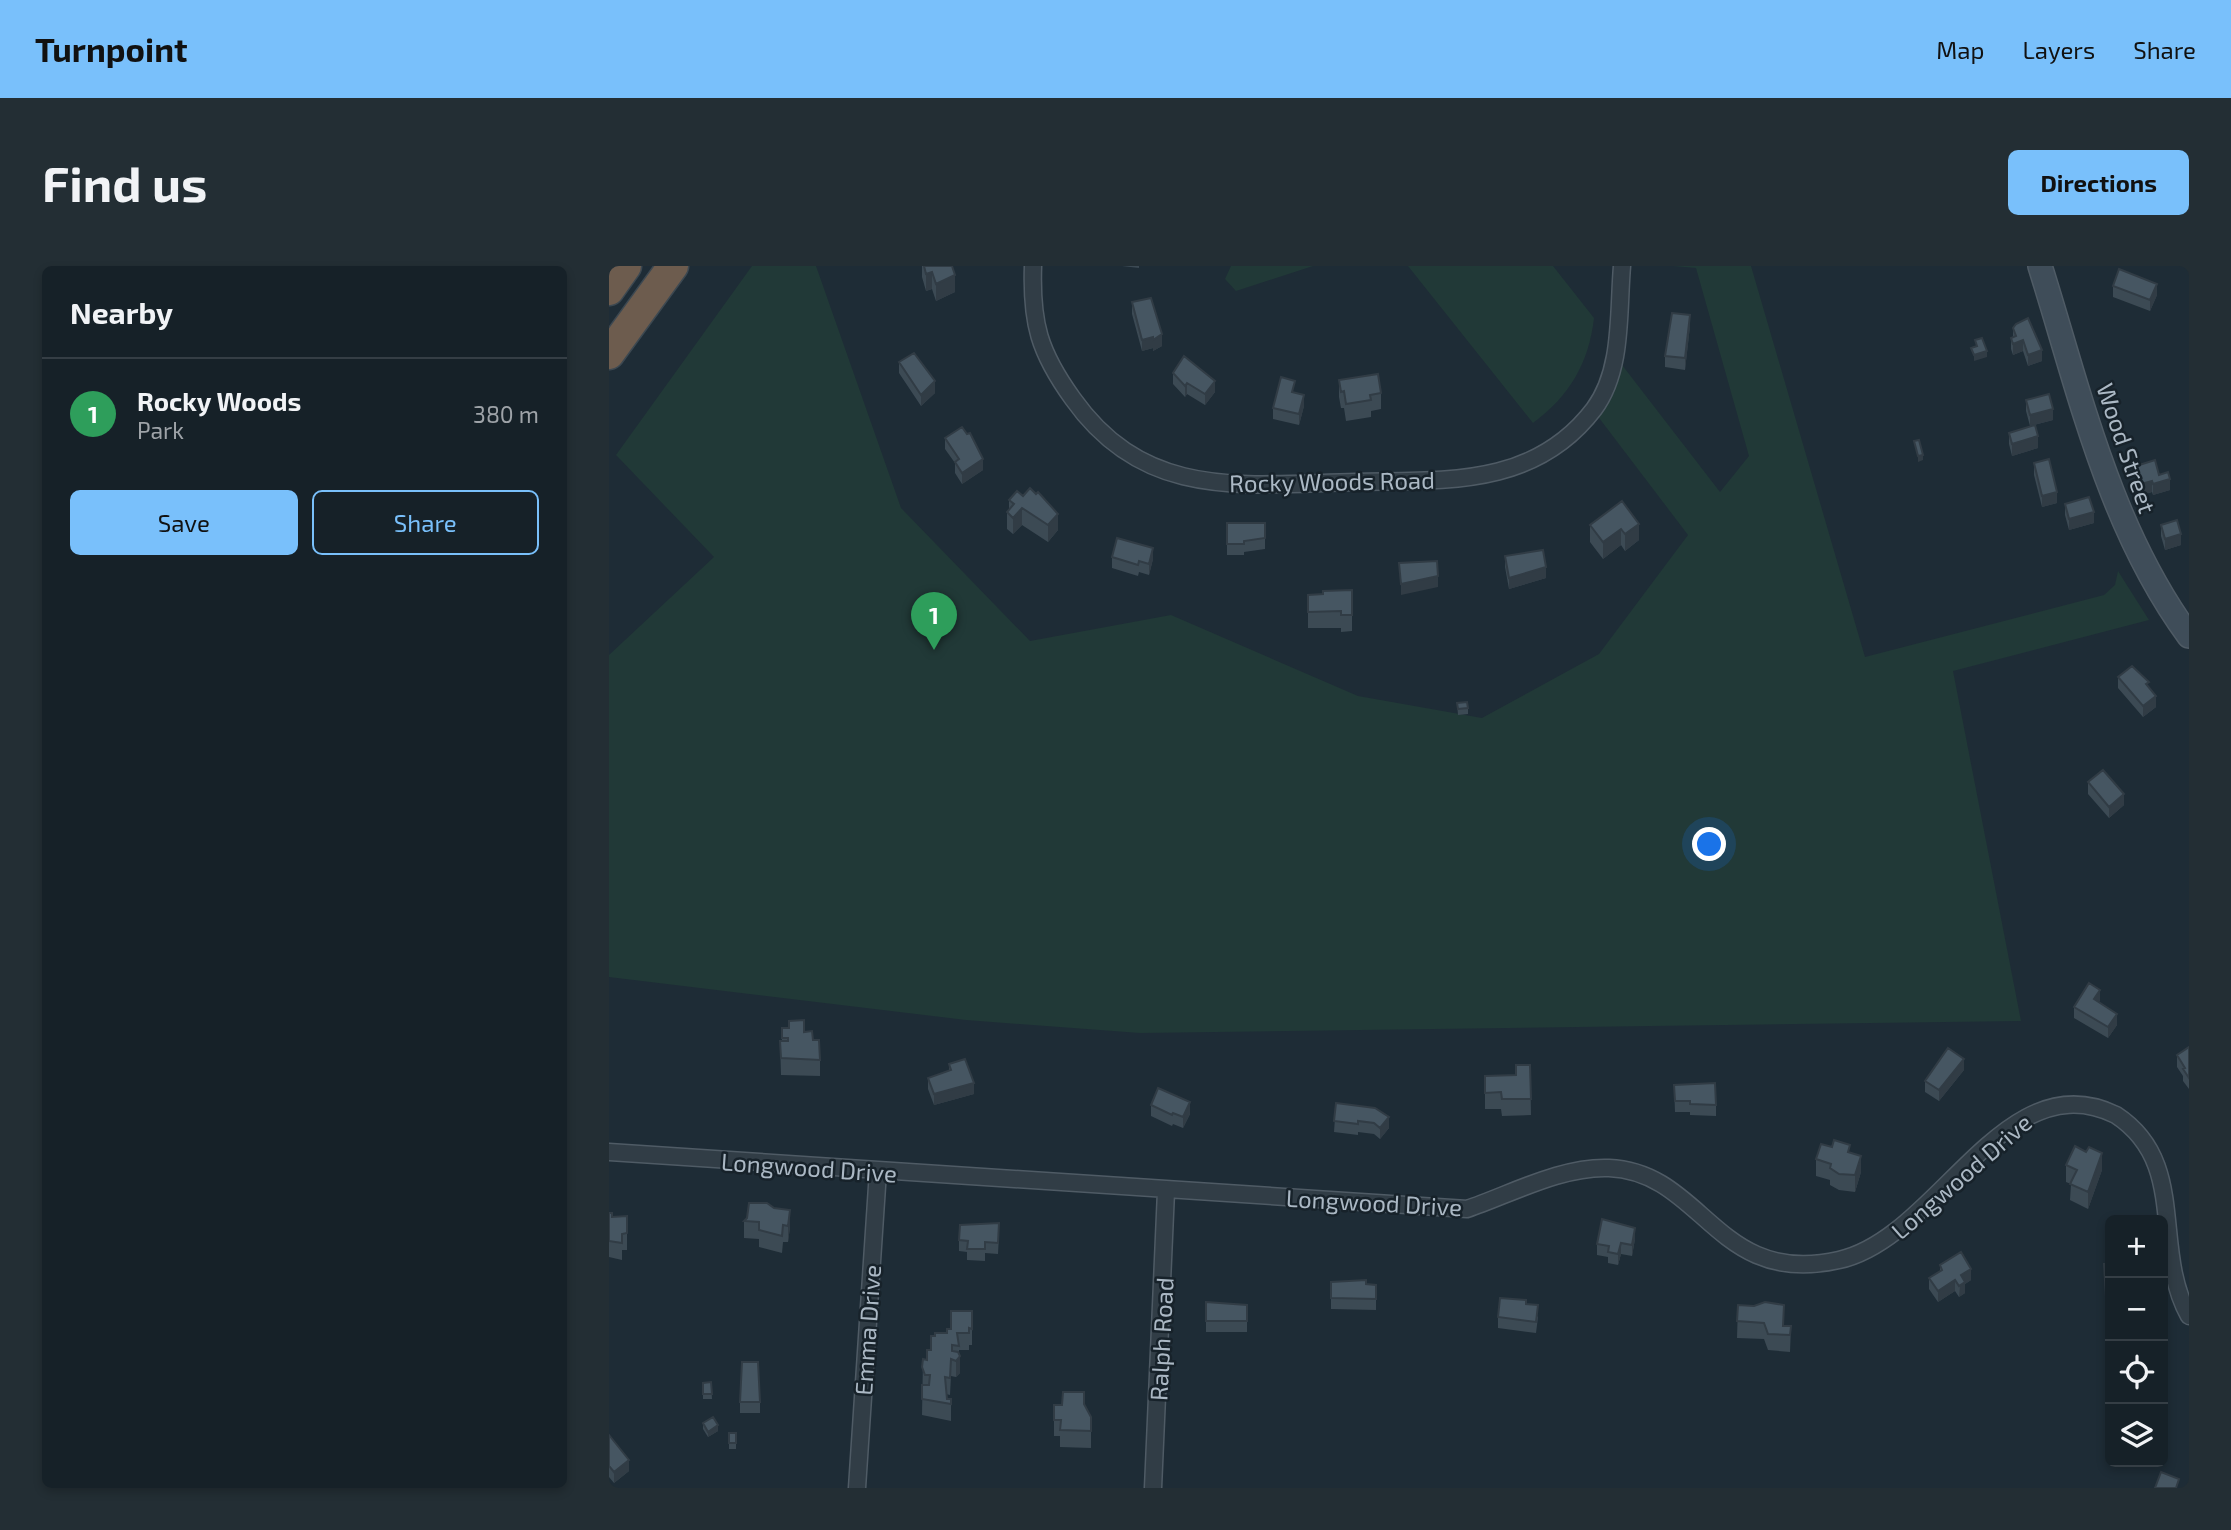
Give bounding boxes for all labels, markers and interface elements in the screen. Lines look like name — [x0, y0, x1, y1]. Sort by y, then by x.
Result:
text: Turnpoint — [35, 29, 188, 69]
text: Map — [1936, 35, 1984, 64]
text: Layers — [2022, 35, 2095, 64]
text: Share — [2133, 35, 2196, 64]
button: Directions — [2008, 150, 2189, 215]
text: Find us — [42, 153, 207, 212]
text: Nearby — [70, 294, 173, 330]
street label: Wood Street — [2091, 379, 2163, 517]
text: Rocky Woods — [137, 385, 301, 416]
text: 1 — [88, 400, 98, 428]
text: 380 m — [473, 400, 539, 428]
text: Park — [137, 416, 184, 444]
street label: Rocky Woods Road — [1229, 465, 1435, 497]
button: Save — [70, 490, 298, 555]
button: Share — [312, 490, 539, 555]
pin: 1 — [911, 592, 957, 650]
your location — [1692, 827, 1726, 861]
street label: Longwood Drive — [1885, 1107, 2037, 1245]
street label: Longwood Drive — [720, 1146, 898, 1188]
street label: Longwood Drive — [1285, 1183, 1463, 1221]
map controls — [2105, 1215, 2168, 1467]
button: + — [2105, 1215, 2168, 1278]
street label: Emma Drive — [848, 1264, 886, 1396]
street label: Ralph Road — [1143, 1277, 1179, 1401]
button: − — [2105, 1278, 2168, 1341]
button: locate — [2105, 1341, 2168, 1404]
button: layers — [2105, 1404, 2168, 1467]

